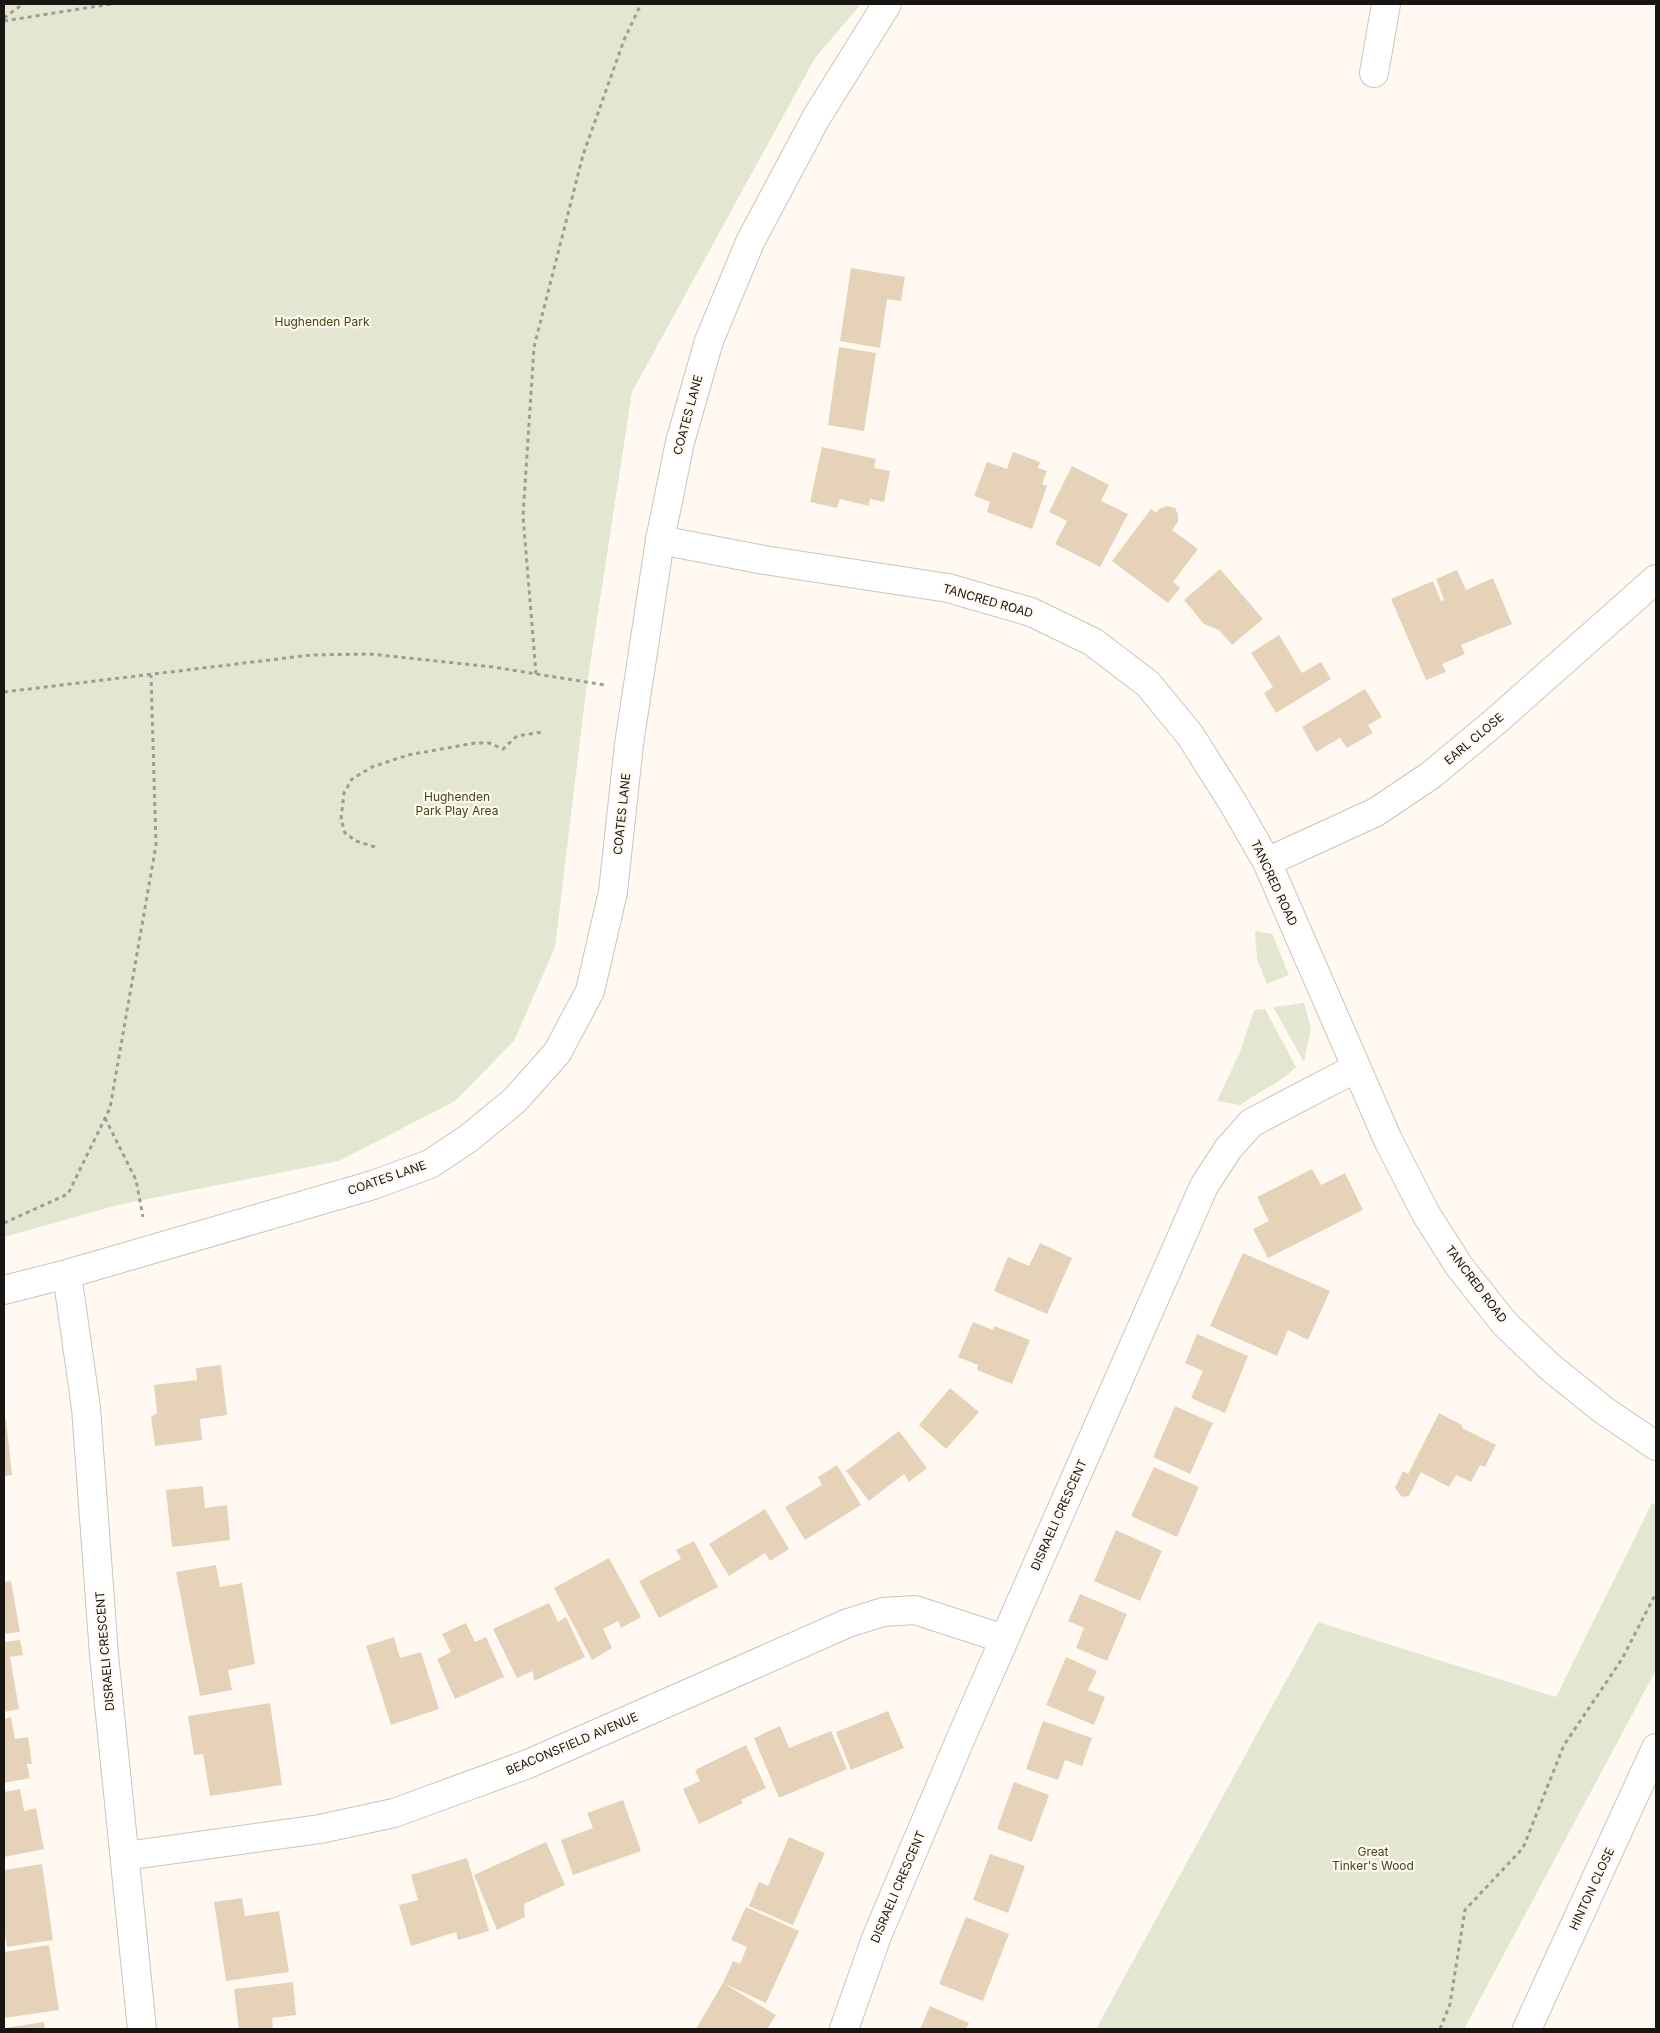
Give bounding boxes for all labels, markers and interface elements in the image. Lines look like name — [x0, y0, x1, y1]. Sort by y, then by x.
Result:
park label: Hughenden Park — [274, 314, 370, 329]
street label: COATES LANE — [670, 373, 705, 456]
street label: TANCRED ROAD — [941, 580, 1035, 621]
street label: EARL CLOSE — [1441, 710, 1506, 768]
street label: COATES LANE — [610, 772, 633, 856]
park label: Hughenden Park Play Area — [416, 789, 498, 818]
street label: TANCRED ROAD — [1248, 837, 1301, 928]
street label: COATES LANE — [346, 1157, 428, 1198]
street label: TANCRED ROAD — [1442, 1242, 1510, 1325]
street label: DISRAELI CRESCENT — [1027, 1457, 1090, 1573]
street label: DISRAELI CRESCENT — [92, 1590, 117, 1712]
street label: BEACONSFIELD AVENUE — [503, 1709, 640, 1778]
street label: DISRAELI CRESCENT — [867, 1828, 928, 1945]
park label: Great Tinker's Wood — [1332, 1844, 1414, 1873]
street label: HINTON CLOSE — [1566, 1845, 1617, 1933]

